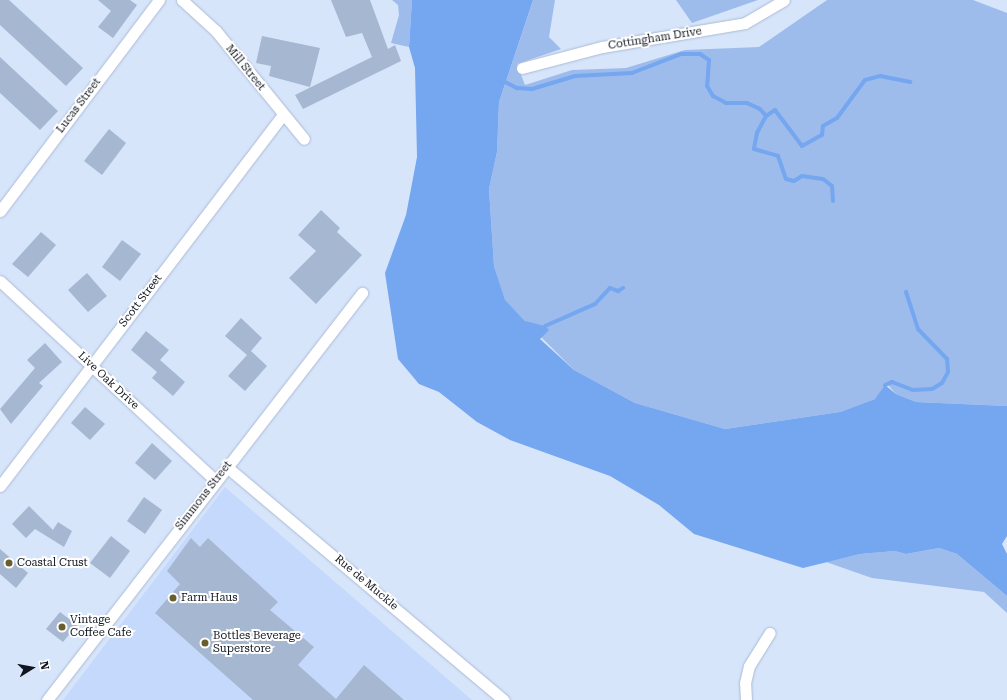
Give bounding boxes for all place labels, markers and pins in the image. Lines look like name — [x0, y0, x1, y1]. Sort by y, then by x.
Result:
place label: Coastal Crust — [17, 556, 88, 570]
marker: Coastal Crust — [4, 558, 14, 568]
place label: Farm Haus — [181, 591, 237, 605]
marker: Farm Haus — [168, 593, 178, 603]
place label: Vintage Coffee Cafe — [70, 614, 132, 640]
marker: Vintage Coffee Cafe — [57, 622, 67, 632]
place label: Bottles Beverage Superstore — [213, 630, 301, 656]
marker: Bottles Beverage Superstore — [200, 638, 210, 648]

